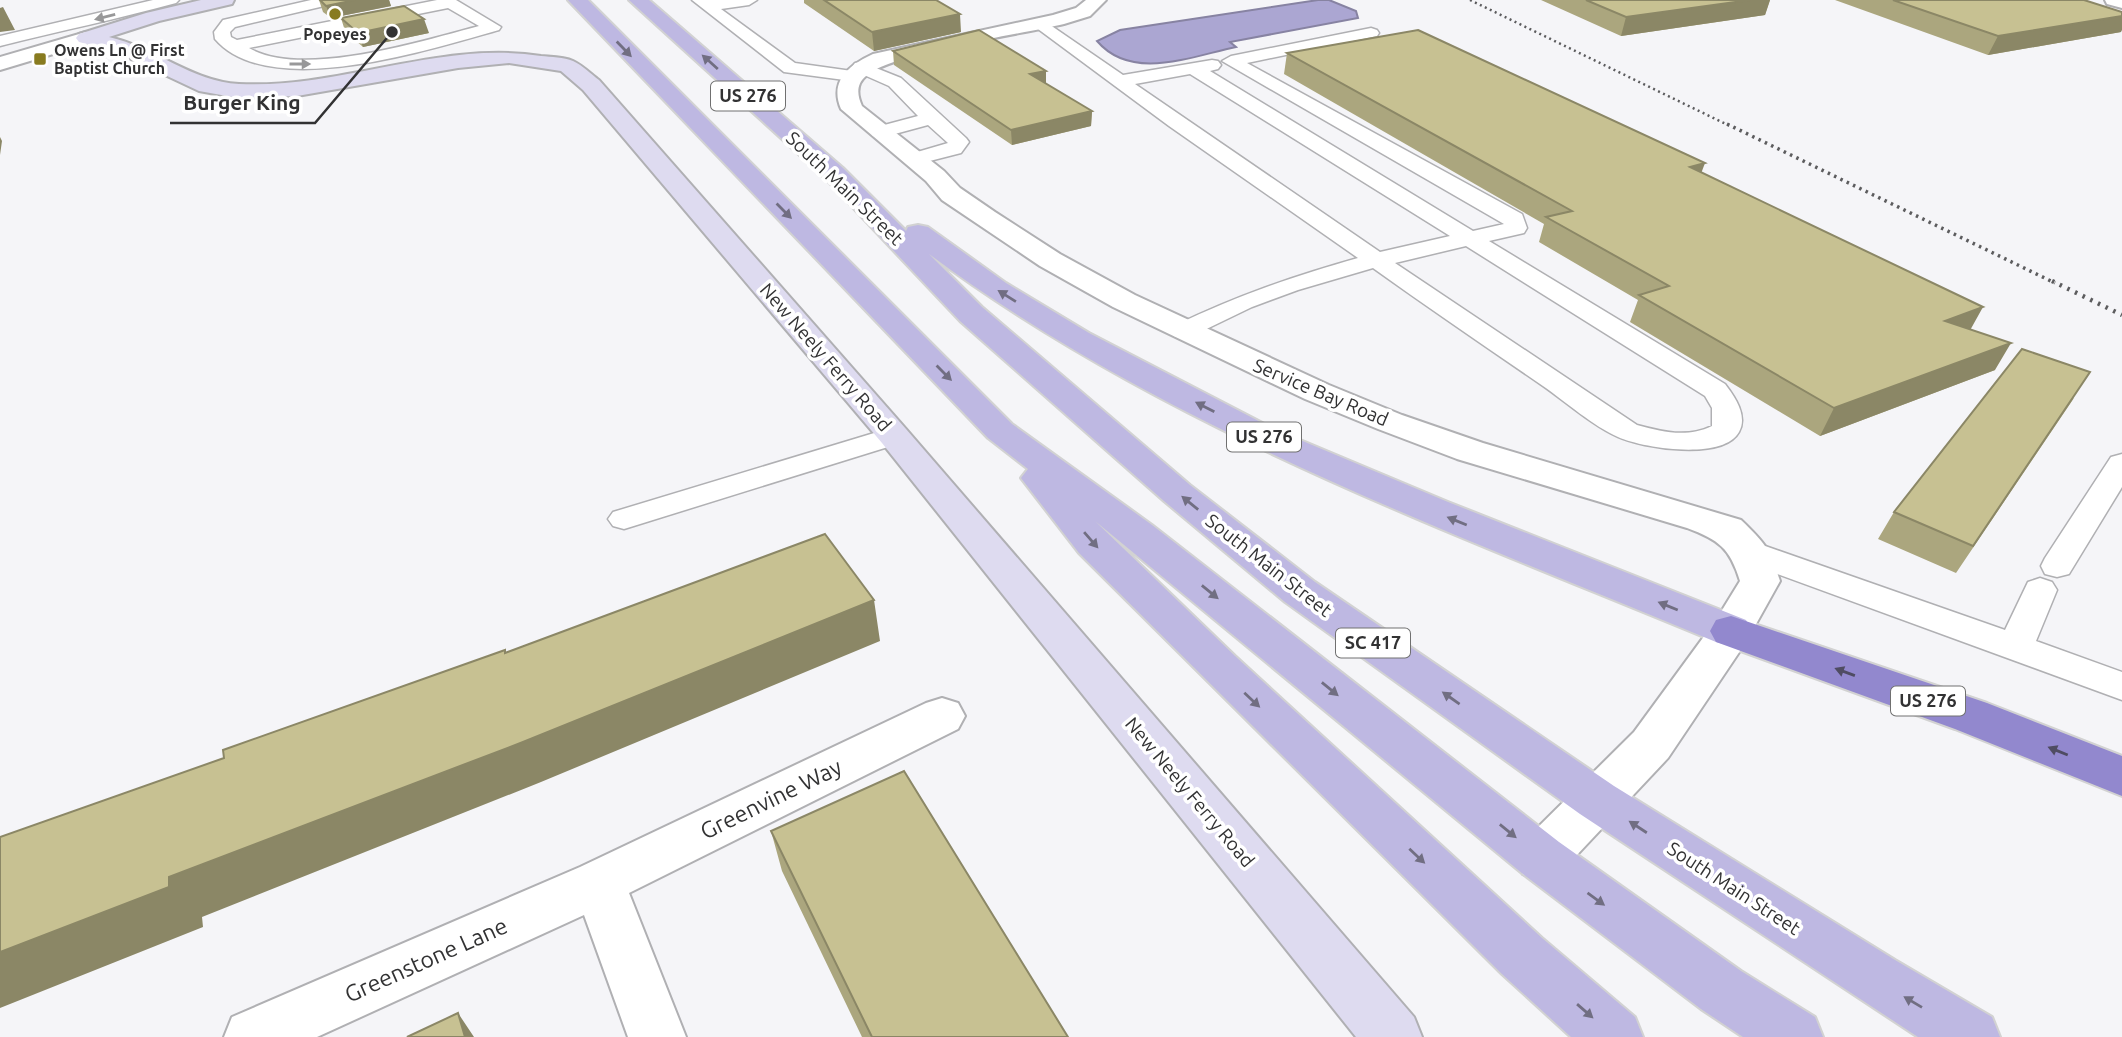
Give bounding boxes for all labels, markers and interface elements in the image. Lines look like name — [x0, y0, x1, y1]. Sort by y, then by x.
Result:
marker: Popeyes — [327, 6, 343, 22]
one-way arrow — [94, 12, 116, 23]
place label: Popeyes — [303, 25, 367, 43]
one-way arrow — [616, 40, 632, 57]
place label: Owens Ln @ First Baptist Church — [54, 41, 185, 77]
marker: Owens Ln @ First Baptist Church — [32, 51, 48, 67]
one-way arrow — [701, 54, 719, 70]
one-way arrow — [289, 58, 311, 70]
callout: Burger King — [170, 81, 315, 123]
road number: US 276 — [711, 82, 785, 110]
text: Burger King — [183, 90, 301, 114]
street label: South Main Street — [782, 127, 908, 250]
one-way arrow — [775, 202, 791, 219]
street label: New Neely Ferry Road — [756, 279, 896, 435]
one-way arrow — [997, 290, 1016, 303]
street label: Service Bay Road — [1250, 354, 1392, 430]
one-way arrow — [935, 364, 951, 381]
one-way arrow — [1195, 402, 1215, 413]
road number: US 276 — [1227, 422, 1301, 452]
one-way arrow — [1181, 496, 1199, 511]
street label: South Main Street — [1202, 509, 1337, 621]
one-way arrow — [1447, 515, 1468, 526]
one-way arrow — [1082, 531, 1098, 548]
one-way arrow — [1201, 584, 1218, 599]
one-way arrow — [1658, 600, 1679, 611]
road number: SC 417 — [1336, 628, 1410, 658]
one-way arrow — [1835, 666, 1856, 677]
one-way arrow — [1322, 681, 1339, 696]
road number: US 276 — [1891, 686, 1965, 716]
one-way arrow — [1442, 691, 1460, 705]
one-way arrow — [1244, 692, 1261, 708]
street label: New Neely Ferry Road — [1121, 713, 1259, 871]
one-way arrow — [2048, 745, 2069, 756]
street label: Greenvine Way — [696, 754, 845, 844]
one-way arrow — [1628, 820, 1648, 833]
one-way arrow — [1498, 824, 1516, 839]
street label: South Main Street — [1664, 837, 1805, 939]
one-way arrow — [1409, 848, 1426, 865]
one-way arrow — [1587, 891, 1605, 906]
street label: Greenstone Lane — [341, 912, 511, 1007]
one-way arrow — [1903, 995, 1922, 1008]
one-way arrow — [1576, 1003, 1593, 1018]

